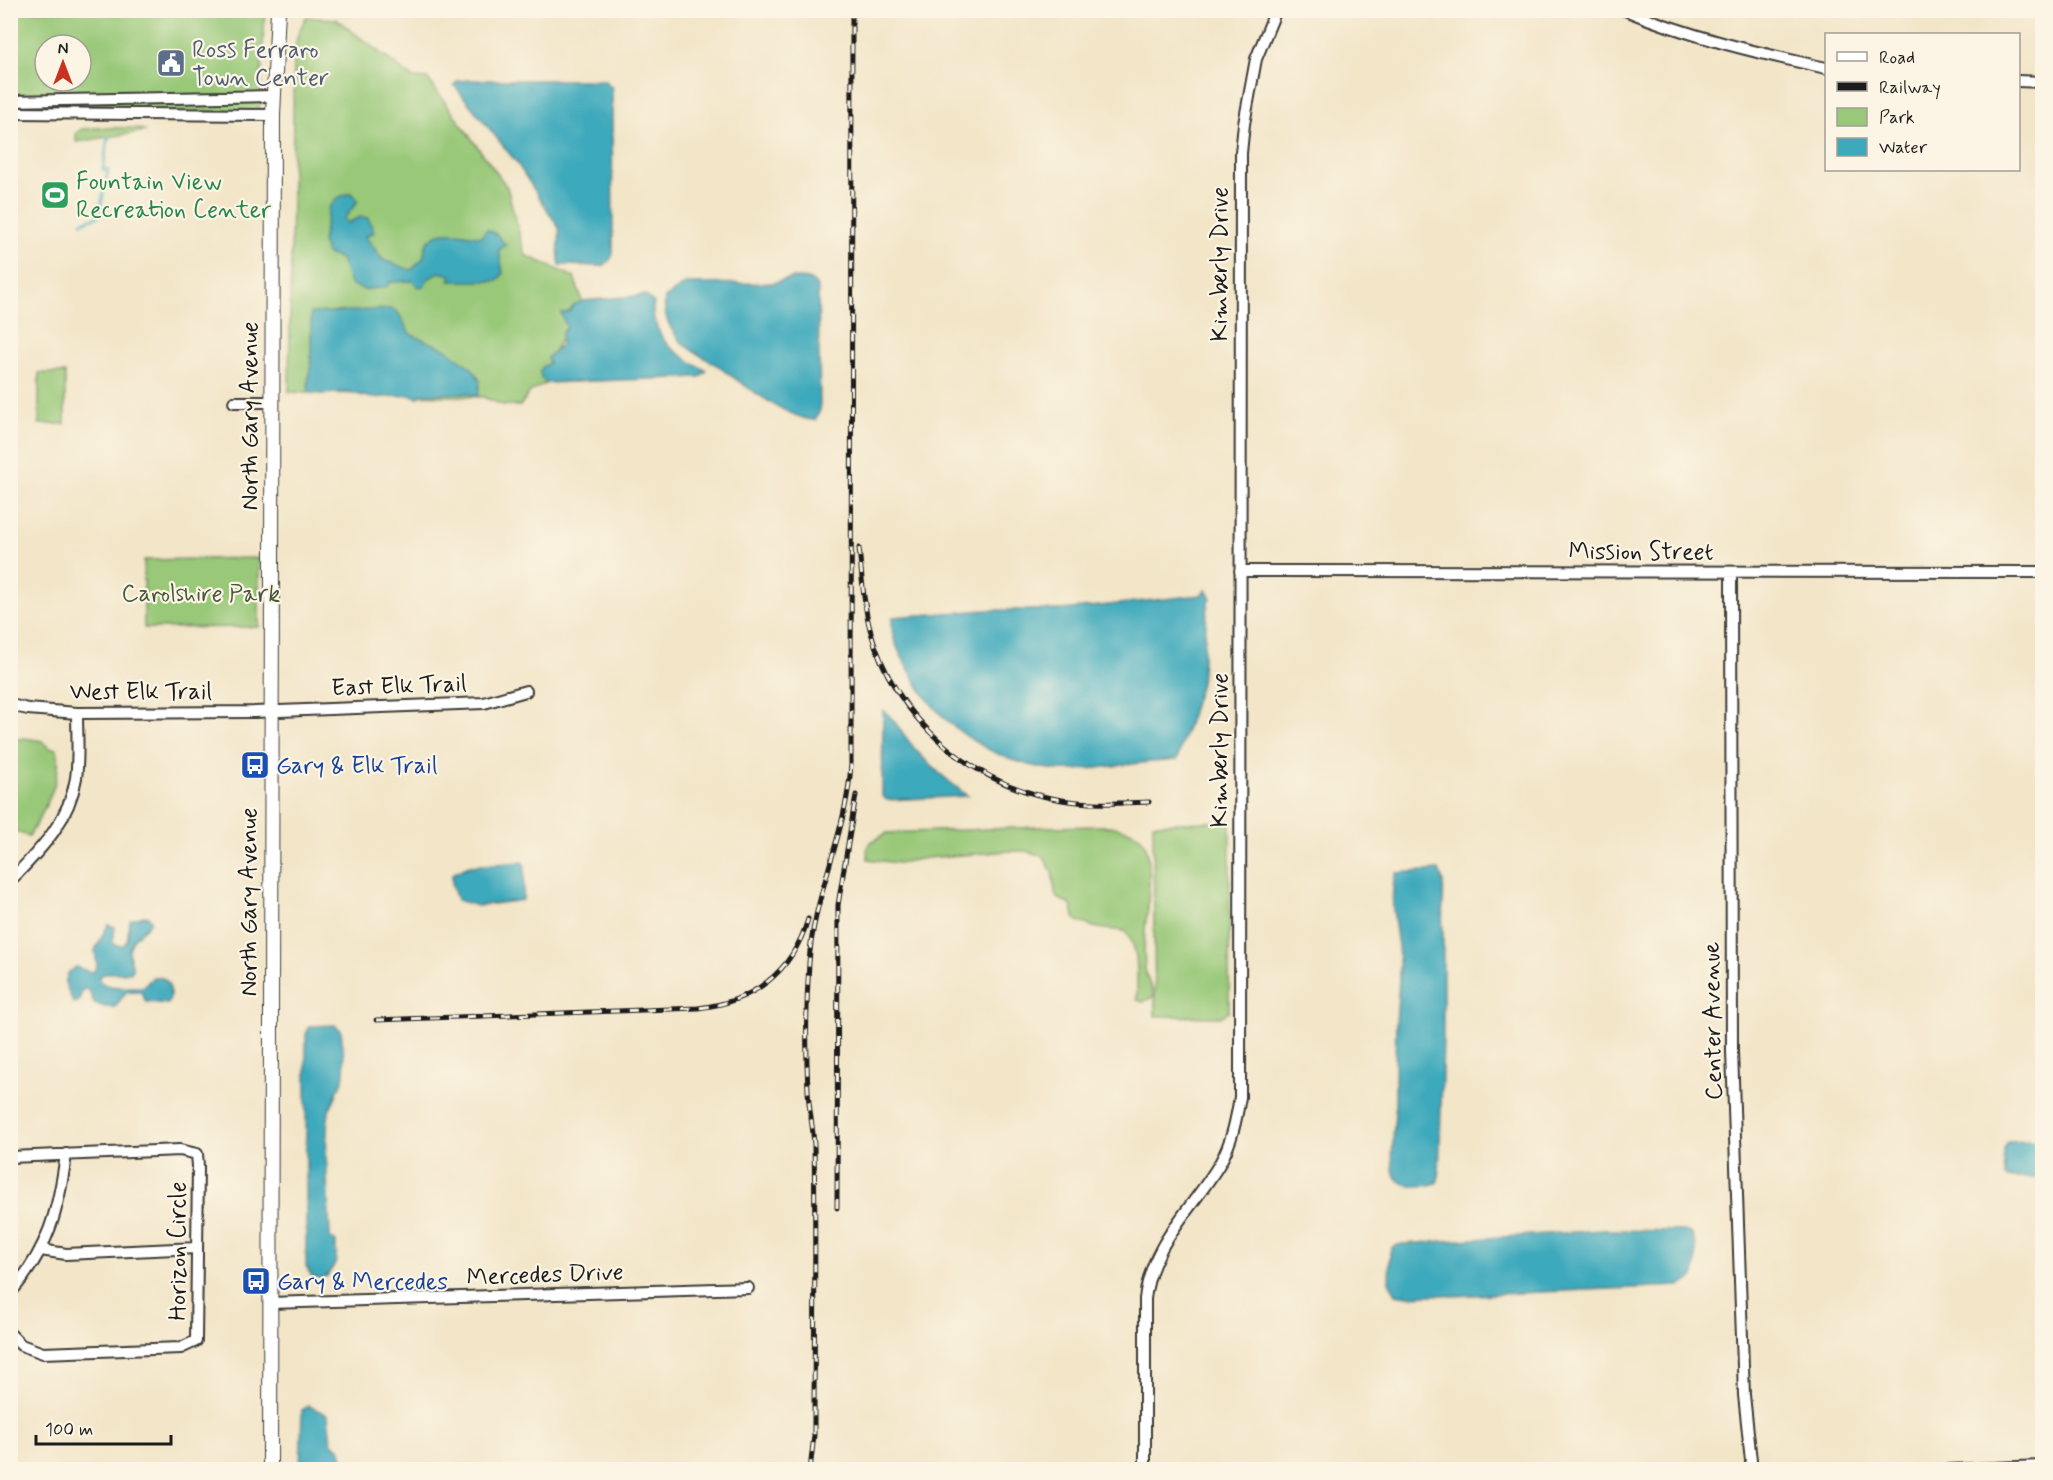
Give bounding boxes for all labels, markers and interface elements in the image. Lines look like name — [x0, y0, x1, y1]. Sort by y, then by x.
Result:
north arrow — [33, 33, 93, 93]
legend — [1825, 33, 2020, 171]
place label: Ross Ferraro Town Center — [192, 35, 329, 94]
text: N — [58, 39, 68, 60]
text: Road — [1879, 46, 1915, 70]
public building icon: Ross Ferraro Town Center — [155, 47, 187, 79]
text: Railway — [1879, 76, 1941, 100]
text: Park — [1879, 106, 1915, 130]
text: Water — [1879, 136, 1928, 160]
place label: Fountain View Recreation Center — [76, 167, 271, 226]
sports icon: Fountain View Recreation Center — [39, 179, 71, 211]
street label: Kimberly Drive — [1205, 187, 1236, 341]
street label: North Gary Avenue — [235, 321, 266, 511]
street label: Mission Street — [1568, 537, 1714, 568]
park label: Carolshire Park — [122, 579, 280, 610]
street label: East Elk Trail — [331, 669, 467, 704]
street label: Kimberly Drive — [1205, 673, 1236, 827]
street label: West Elk Trail — [70, 677, 212, 708]
bus stop icon: Gary & Elk Trail — [239, 749, 271, 781]
place label: Gary & Elk Trail — [276, 751, 438, 782]
street label: North Gary Avenue — [234, 807, 265, 997]
street label: Center Avenue — [1697, 941, 1730, 1100]
street label: Horizon Circle — [163, 1181, 194, 1321]
street label: Mercedes Drive — [466, 1257, 624, 1294]
bus stop icon: Gary & Mercedes — [240, 1265, 272, 1297]
place label: Gary & Mercedes — [277, 1267, 448, 1298]
scale bar — [36, 1408, 171, 1446]
text: 100 m — [45, 1418, 93, 1442]

